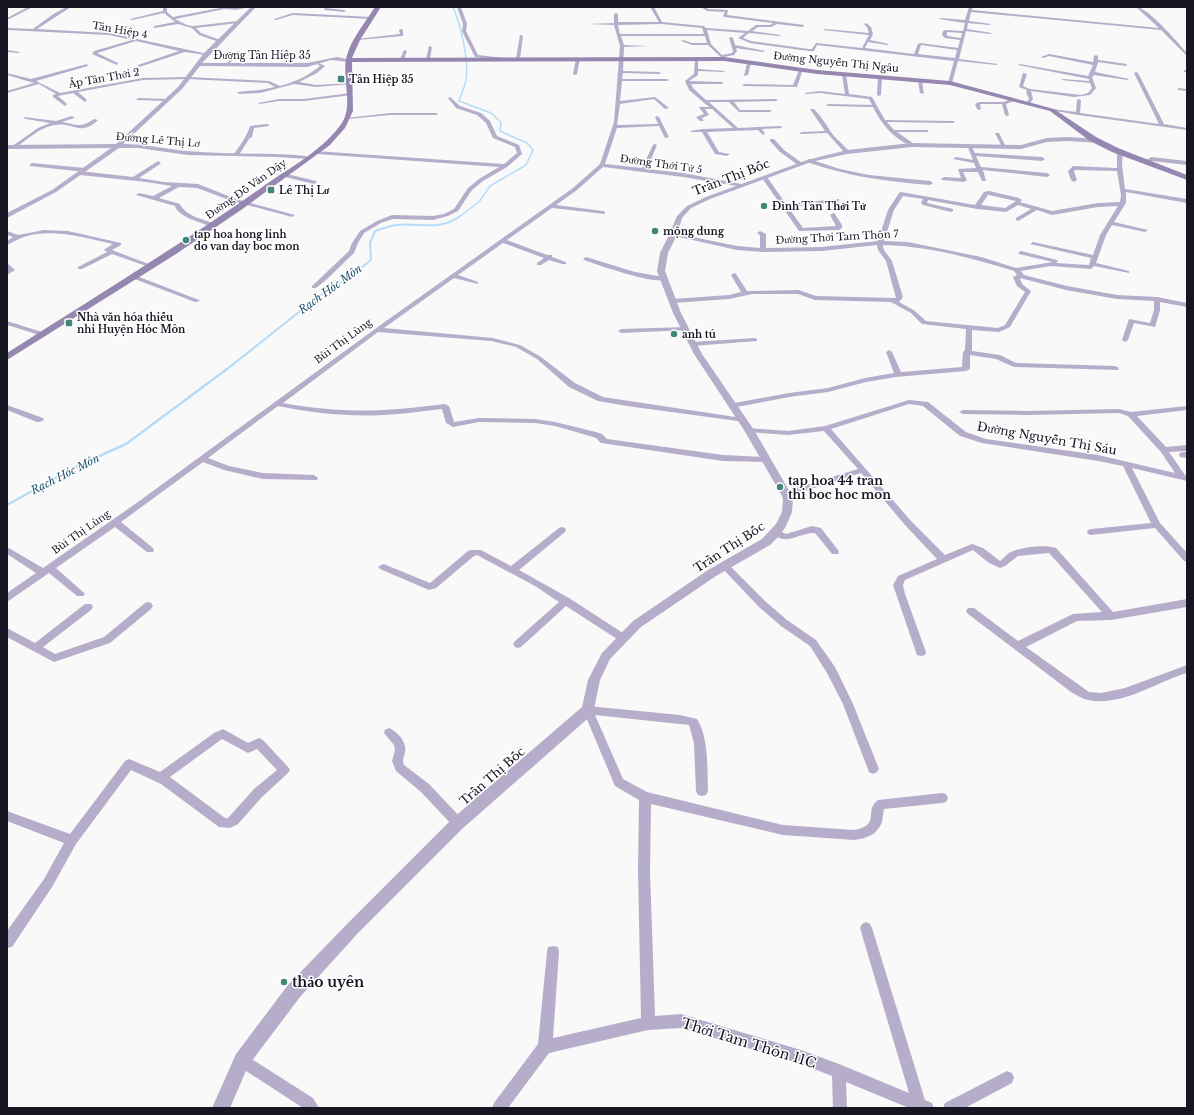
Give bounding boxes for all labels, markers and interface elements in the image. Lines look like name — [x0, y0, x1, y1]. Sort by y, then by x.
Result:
street label: Tân Hiệp 4 — [91, 19, 149, 41]
street label: Đường Tân Hiệp 35 — [213, 49, 311, 62]
street label: Đường Nguyễn Thị Ngâu — [773, 49, 900, 75]
street label: Ấp Tân Thới 2 — [66, 64, 140, 91]
place label: Tân Hiệp 35 — [349, 73, 414, 86]
marker: Tân Hiệp 35 — [336, 74, 346, 84]
street label: Đường Lê Thị Lơ — [115, 130, 201, 150]
street label: Đường Thới Tứ 5 — [619, 152, 703, 176]
street label: Trần Thị Bốc — [690, 155, 772, 199]
street label: Đường Đỗ Văn Dậy — [203, 156, 290, 222]
place label: Lê Thị Lơ — [279, 184, 330, 197]
marker: Lê Thị Lơ — [266, 185, 276, 195]
place label: Đình Tân Thới Tứ — [772, 200, 867, 213]
marker: Đình Tân Thới Tứ — [759, 201, 769, 211]
place label: mộng dung — [663, 225, 725, 238]
marker: mộng dung — [650, 226, 660, 236]
street label: Đường Thới Tam Thôn 7 — [775, 227, 900, 247]
place label: tap hoa hong linh do van day boc mon — [194, 228, 300, 253]
marker: tap hoa hong linh do van day boc mon — [181, 235, 191, 245]
water label: Rạch Hóc Môn — [295, 261, 365, 317]
place label: Nhà văn hóa thiếu nhi Huyện Hóc Môn — [77, 311, 186, 336]
street label: Bùi Thị Lùng — [312, 315, 375, 366]
marker: Nhà văn hóa thiếu nhi Huyện Hóc Môn — [64, 318, 74, 328]
place label: anh tú — [682, 328, 716, 341]
marker: anh tú — [669, 329, 679, 339]
street label: Đường Nguyễn Thị Sáu — [976, 418, 1118, 458]
water label: Rạch Hóc Môn — [27, 451, 102, 498]
place label: tap hoa 44 tran thi boc hoc mon — [788, 473, 891, 502]
marker: tap hoa 44 tran thi boc hoc mon — [775, 482, 785, 492]
street label: Bùi Thị Lùng — [49, 507, 114, 557]
street label: Trần Thị Bốc — [691, 518, 768, 575]
street label: Trần Thị Bốc — [456, 743, 528, 808]
place label: thảo uyên — [292, 973, 364, 991]
marker: thảo uyên — [279, 977, 289, 987]
street label: Thới Tam Thôn 11C — [679, 1014, 819, 1072]

